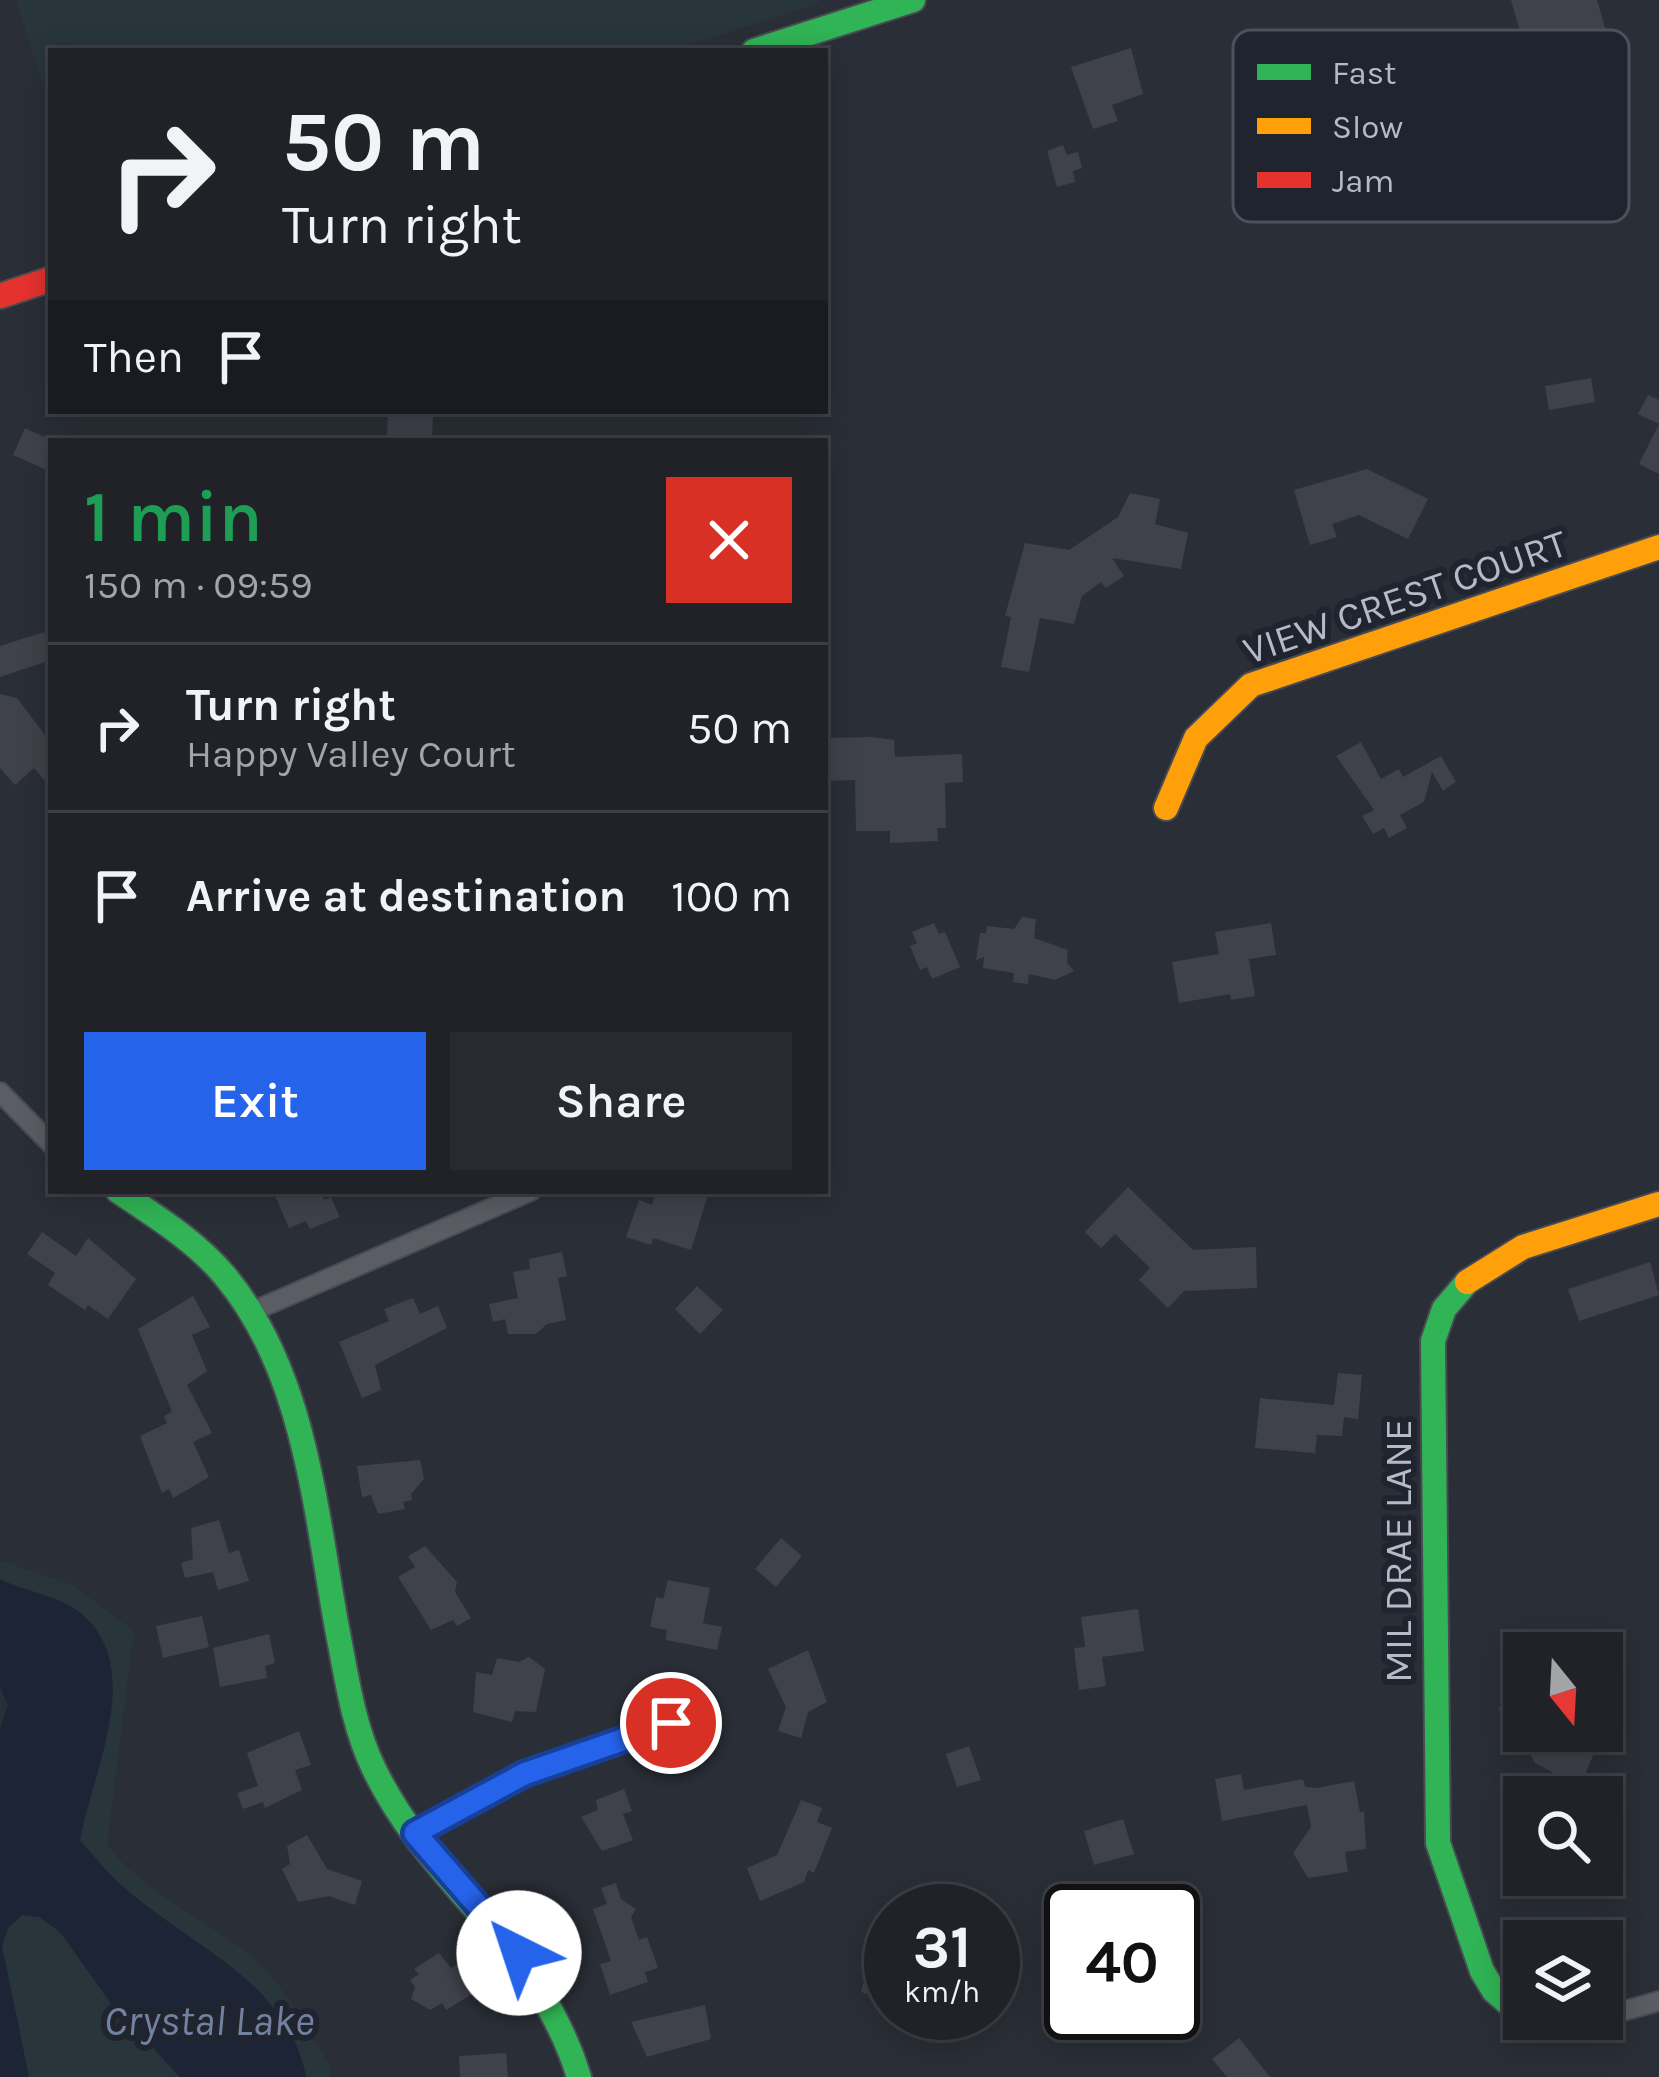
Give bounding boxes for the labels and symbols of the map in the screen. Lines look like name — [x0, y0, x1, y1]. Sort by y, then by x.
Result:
legend — [1233, 30, 1629, 222]
text: Fast — [1332, 54, 1396, 92]
text: Slow — [1332, 108, 1403, 146]
text: Jam — [1332, 162, 1394, 200]
street label: VIEW CREST COURT — [1237, 520, 1573, 674]
street label: MIL DRAE LANE — [1375, 1419, 1421, 1683]
north arrow — [1503, 1632, 1623, 1752]
pin — [620, 1672, 722, 1774]
speed limit sign: 40 — [1044, 1884, 1200, 2040]
position arrow — [456, 1890, 582, 2016]
water label: Crystal Lake — [104, 1996, 314, 2046]

